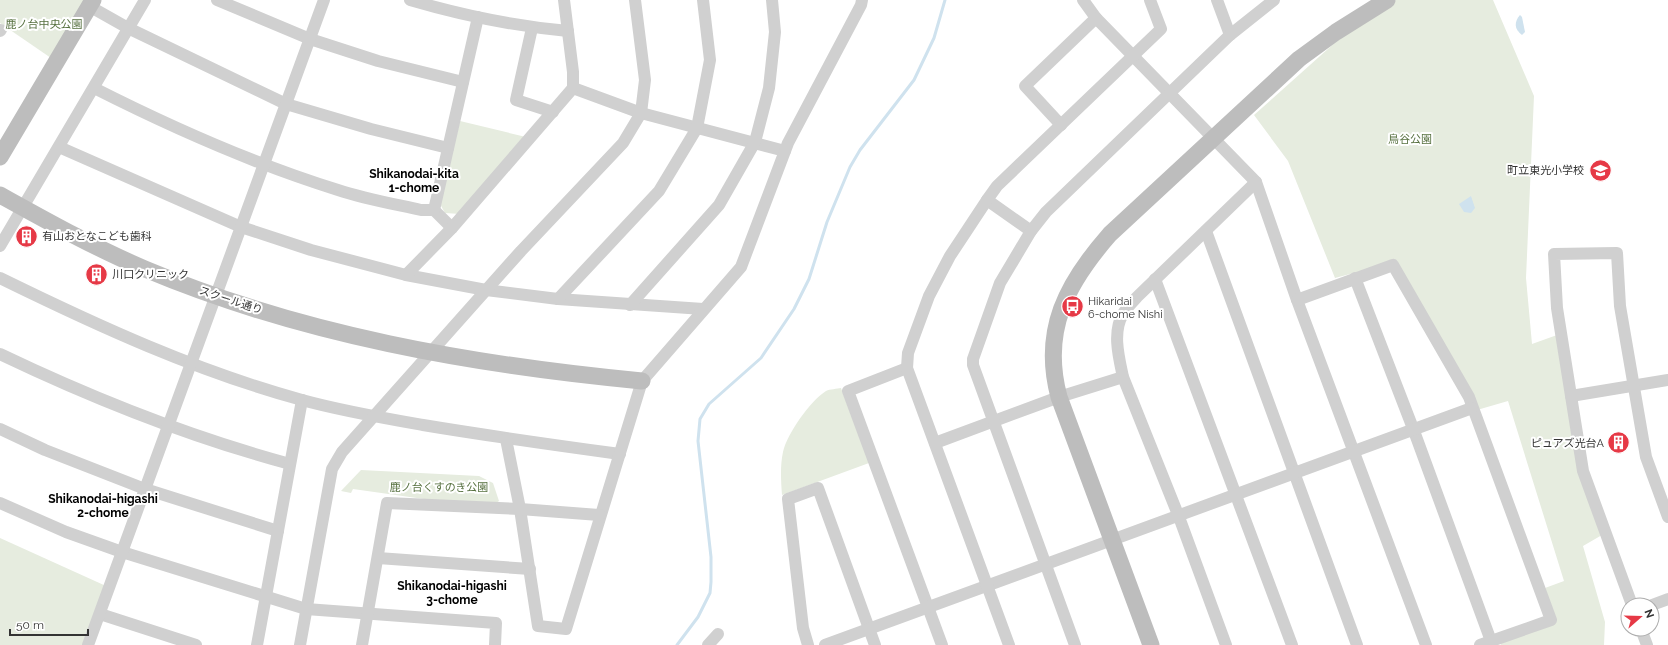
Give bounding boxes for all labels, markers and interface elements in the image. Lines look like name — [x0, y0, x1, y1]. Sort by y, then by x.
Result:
park label: 鹿ノ台中央公園 — [6, 18, 83, 31]
park label: 鳥谷公園 — [1388, 133, 1432, 146]
school or university icon: 町立東光小学校 — [1587, 157, 1613, 183]
place label: 町立東光小学校 — [1507, 164, 1584, 177]
district label: Shikanodai-kita 1-chome — [369, 167, 459, 195]
building icon: 有山おとなこども歯科 — [13, 223, 39, 249]
place label: 有山おとなこども歯科 — [42, 230, 152, 243]
building icon: 川口クリニック — [83, 261, 109, 287]
place label: 川口クリニック — [112, 268, 189, 281]
street label: スクール通り — [197, 284, 264, 317]
bus stop icon: Hikaridai 6-chome Nishi — [1059, 294, 1085, 320]
place label: Hikaridai 6-chome Nishi — [1088, 295, 1163, 321]
building icon: ピュアズ光台A — [1606, 430, 1632, 456]
place label: ピュアズ光台A — [1531, 437, 1605, 450]
park label: 鹿ノ台くすのき公園 — [390, 481, 488, 494]
district label: Shikanodai-higashi 2-chome — [48, 492, 158, 520]
district label: Shikanodai-higashi 3-chome — [397, 579, 507, 607]
north arrow — [1620, 597, 1660, 637]
text: N — [1641, 608, 1656, 620]
scale bar — [10, 611, 88, 637]
text: 50 m — [16, 618, 44, 632]

